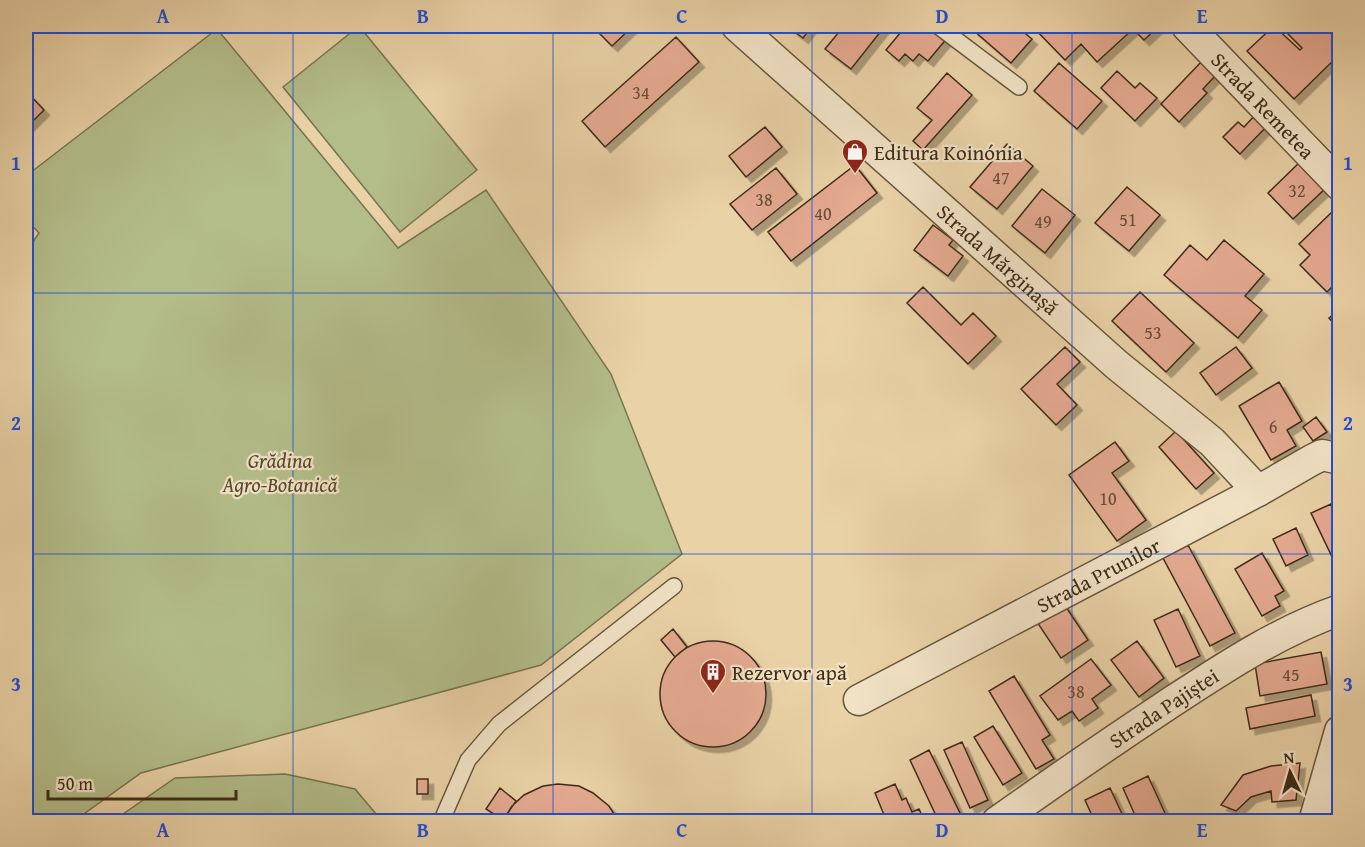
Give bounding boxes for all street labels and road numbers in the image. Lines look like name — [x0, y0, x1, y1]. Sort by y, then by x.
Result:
street label: Strada Remetea — [1204, 45, 1322, 166]
street label: Strada Mărginașă — [930, 196, 1066, 322]
street label: Strada Prunilor — [1031, 529, 1166, 620]
street label: Strada Pajiștei — [1102, 660, 1225, 755]

